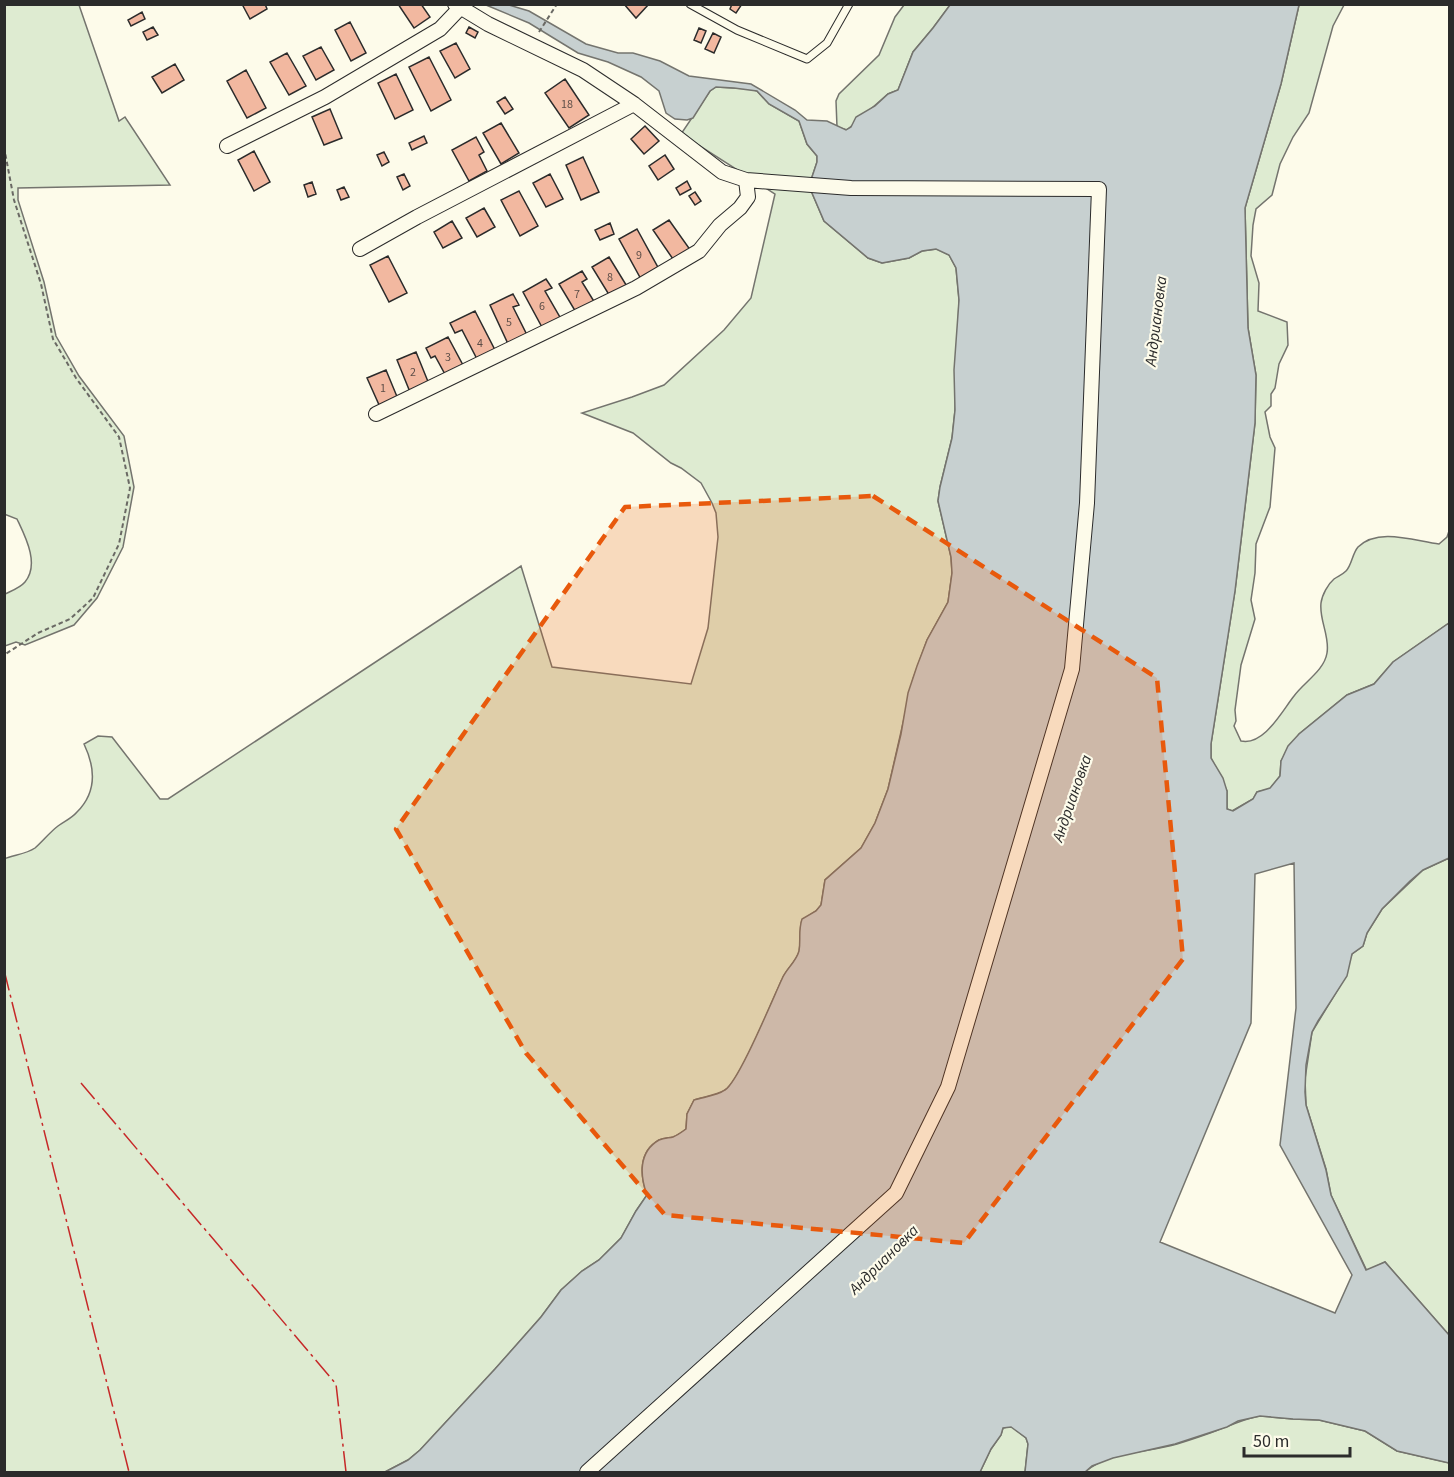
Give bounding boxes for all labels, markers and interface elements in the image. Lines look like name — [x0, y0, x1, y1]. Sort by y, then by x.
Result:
house number: 18 — [561, 96, 573, 113]
house number: 9 — [636, 247, 642, 264]
house number: 8 — [607, 269, 613, 286]
water label: Андриановка — [1139, 274, 1172, 369]
house number: 7 — [574, 286, 580, 303]
house number: 6 — [539, 298, 545, 315]
house number: 5 — [506, 314, 512, 331]
house number: 4 — [477, 335, 483, 352]
house number: 3 — [445, 349, 451, 366]
house number: 2 — [410, 364, 416, 381]
house number: 1 — [380, 380, 386, 397]
water label: Андриановка — [1046, 751, 1097, 846]
water label: Андриановка — [843, 1220, 924, 1300]
scale bar — [1244, 1420, 1350, 1458]
text: 50 m — [1253, 1429, 1289, 1454]

